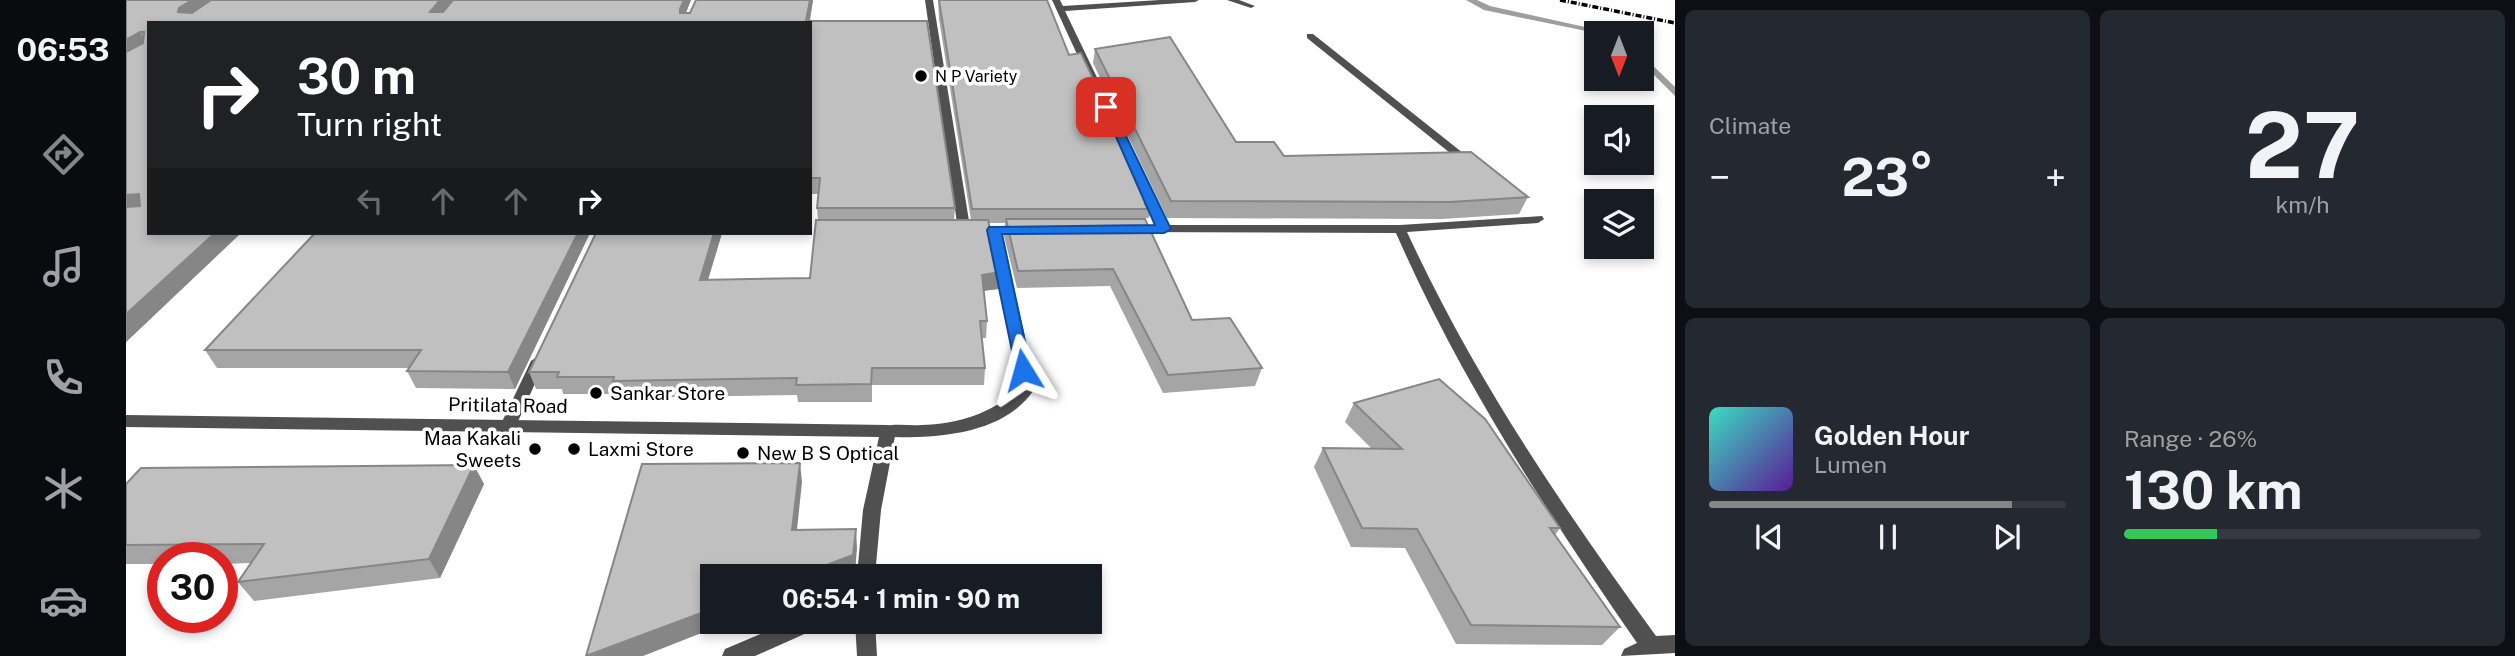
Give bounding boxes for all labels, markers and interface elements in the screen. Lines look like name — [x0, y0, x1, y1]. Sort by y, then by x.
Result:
north arrow — [1584, 21, 1654, 91]
map controls — [1584, 21, 1654, 259]
text: 06:53 — [16, 31, 110, 68]
text: 30 m — [297, 47, 416, 105]
icon: right — [182, 49, 273, 140]
place label: N P Variety — [935, 67, 1018, 86]
marker: N P Variety — [913, 68, 929, 84]
pin — [1076, 77, 1136, 137]
icon: arrive — [1087, 88, 1125, 126]
text: 27 — [2245, 92, 2360, 198]
button: sound — [1584, 105, 1654, 175]
text: Turn right — [297, 106, 442, 143]
text: Climate — [1709, 112, 1791, 139]
icon: directions — [39, 130, 88, 179]
text: 23° — [1841, 147, 1934, 208]
text: − — [1709, 155, 1730, 200]
text: + — [2045, 155, 2066, 200]
icon: left — [351, 182, 389, 220]
icon: ahead — [424, 182, 462, 220]
icon: ahead — [497, 182, 535, 220]
icon: right — [570, 182, 608, 220]
button: layers — [1584, 189, 1654, 259]
text: km/h — [2275, 191, 2330, 218]
icon: music — [39, 242, 88, 291]
position arrow — [986, 333, 1060, 407]
icon: phone — [39, 353, 88, 402]
place label: Sankar Store — [610, 382, 725, 404]
marker: Sankar Store — [588, 385, 604, 401]
street label: Pritilata Road — [448, 393, 568, 417]
text: Golden Hour — [1814, 420, 1969, 451]
text: Range · 26% — [2124, 425, 2257, 452]
place label: Maa Kakali Sweets — [424, 427, 521, 471]
place label: Laxmi Store — [588, 438, 694, 460]
marker: Maa Kakali Sweets — [527, 441, 543, 457]
marker: Laxmi Store — [566, 441, 582, 457]
place label: New B S Optical — [757, 442, 899, 464]
marker: New B S Optical — [735, 445, 751, 461]
text: Lumen — [1814, 451, 1887, 478]
text: 130 km — [2124, 460, 2303, 521]
icon: climate — [39, 464, 88, 513]
icon: previous — [1750, 518, 1788, 556]
icon: pause — [1869, 518, 1907, 556]
icon: next — [1988, 518, 2026, 556]
speed limit sign: 30 — [147, 542, 238, 633]
icon: car — [39, 576, 88, 625]
text: 06:54 · 1 min · 90 m — [782, 583, 1020, 614]

